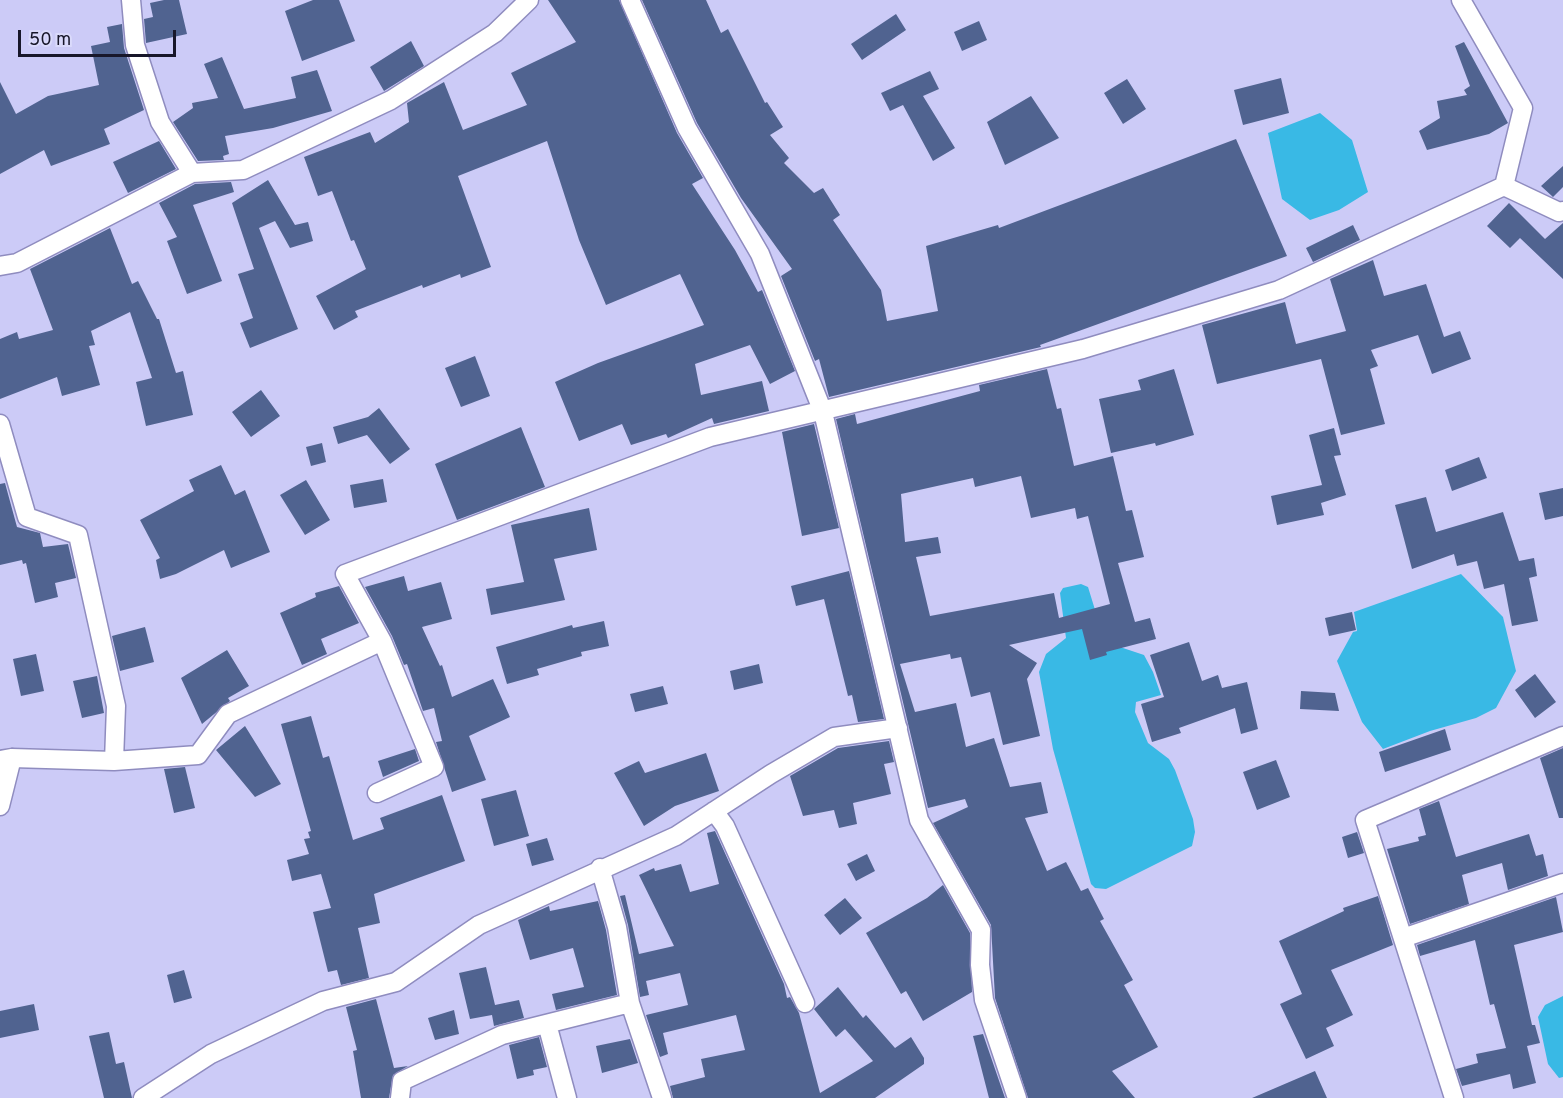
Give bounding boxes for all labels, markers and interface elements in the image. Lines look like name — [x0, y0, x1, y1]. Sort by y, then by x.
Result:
scale bar — [21, 18, 178, 56]
text: 50 m — [29, 29, 71, 52]

